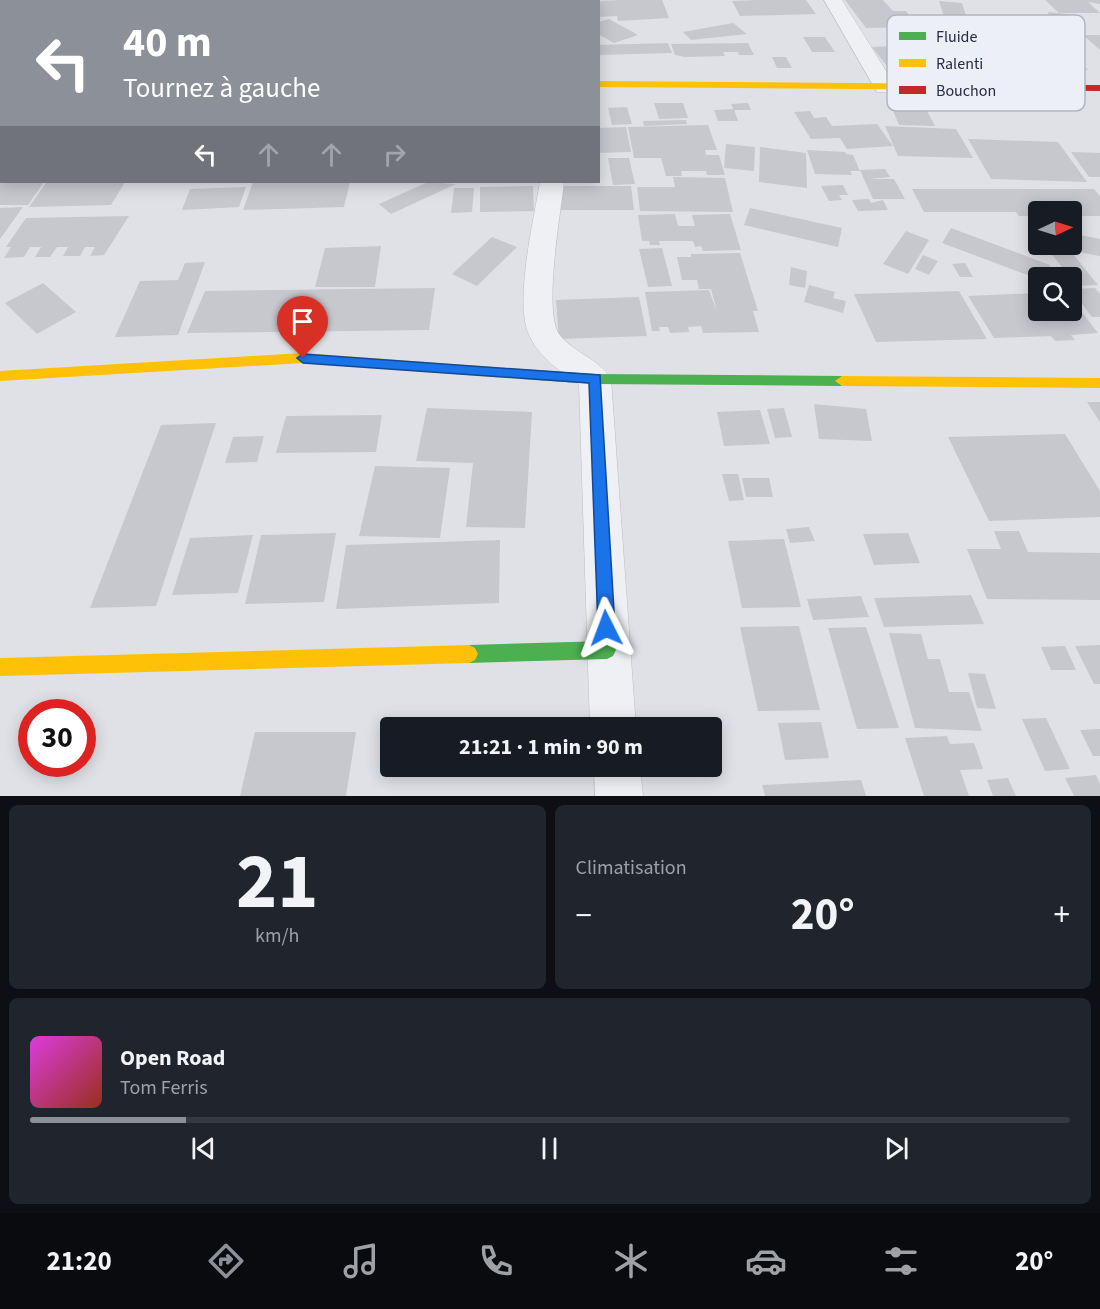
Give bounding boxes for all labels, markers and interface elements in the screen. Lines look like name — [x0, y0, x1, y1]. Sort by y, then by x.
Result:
text: 40 m — [123, 13, 212, 73]
legend — [887, 15, 1085, 111]
icon: left — [24, 24, 102, 102]
text: Fluide — [936, 26, 978, 48]
text: Ralenti — [936, 53, 983, 75]
text: Tournez à gauche — [123, 69, 320, 108]
text: Bouchon — [936, 80, 996, 102]
icon: left — [189, 138, 222, 171]
icon: ahead — [252, 138, 285, 171]
icon: ahead — [315, 138, 348, 171]
icon: right — [378, 138, 411, 171]
north arrow — [1028, 201, 1082, 255]
map controls — [1028, 201, 1082, 321]
button: search — [1028, 267, 1082, 321]
pin — [277, 296, 328, 358]
icon: arrive — [286, 305, 319, 338]
position arrow — [574, 596, 638, 660]
speed limit sign: 30 — [18, 699, 96, 777]
text: 21:21 · 1 min · 90 m — [459, 731, 643, 763]
text: 21 — [236, 827, 318, 938]
text: Climatisation — [576, 854, 687, 882]
text: 20° — [791, 883, 855, 947]
text: − — [576, 892, 592, 939]
text: + — [1054, 892, 1070, 939]
text: km/h — [255, 922, 299, 950]
text: Open Road — [120, 1042, 225, 1074]
text: Tom Ferris — [120, 1074, 208, 1102]
icon: previous — [187, 1132, 220, 1165]
icon: pause — [533, 1132, 566, 1165]
icon: next — [880, 1132, 913, 1165]
icon: directions — [205, 1240, 247, 1282]
icon: music — [340, 1240, 382, 1282]
icon: phone — [475, 1240, 517, 1282]
icon: climate — [610, 1240, 652, 1282]
icon: car — [745, 1240, 787, 1282]
icon: filters — [880, 1240, 922, 1282]
text: 21:20 — [47, 1242, 112, 1281]
text: 20° — [1015, 1242, 1053, 1281]

